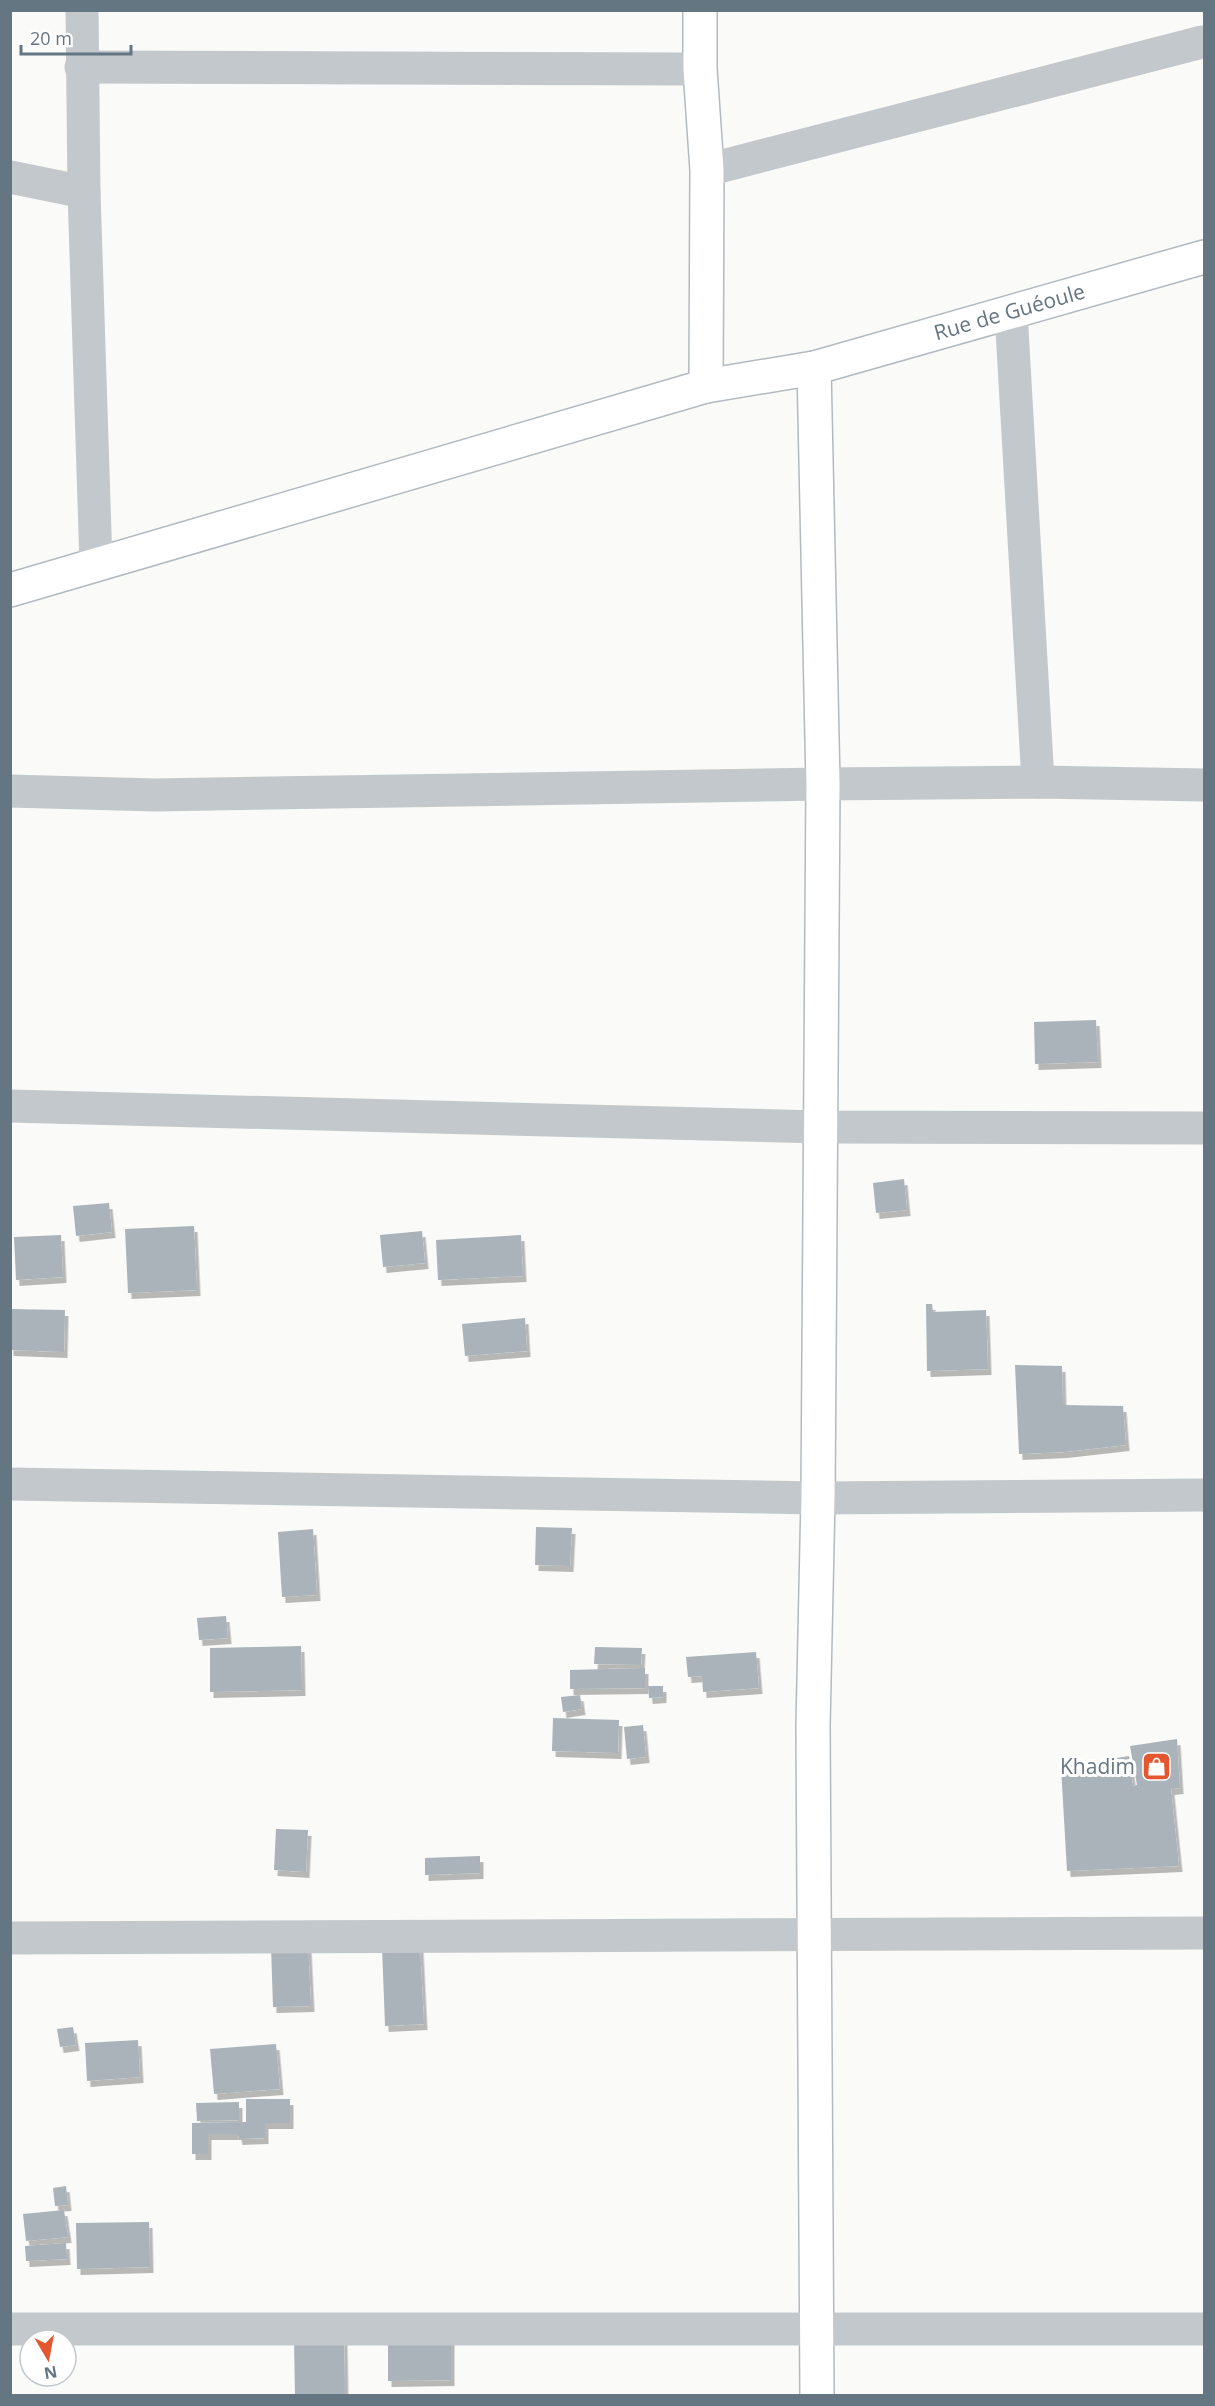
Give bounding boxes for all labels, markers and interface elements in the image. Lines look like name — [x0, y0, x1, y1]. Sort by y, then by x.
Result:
scale bar — [21, 18, 130, 56]
text: 20 m — [30, 26, 72, 50]
street label: Rue de Guéoule — [930, 277, 1088, 346]
shop icon: Khadim — [1140, 1751, 1172, 1783]
place label: Khadim — [1060, 1752, 1135, 1780]
north arrow — [18, 2328, 78, 2388]
text: N — [42, 2361, 59, 2385]

